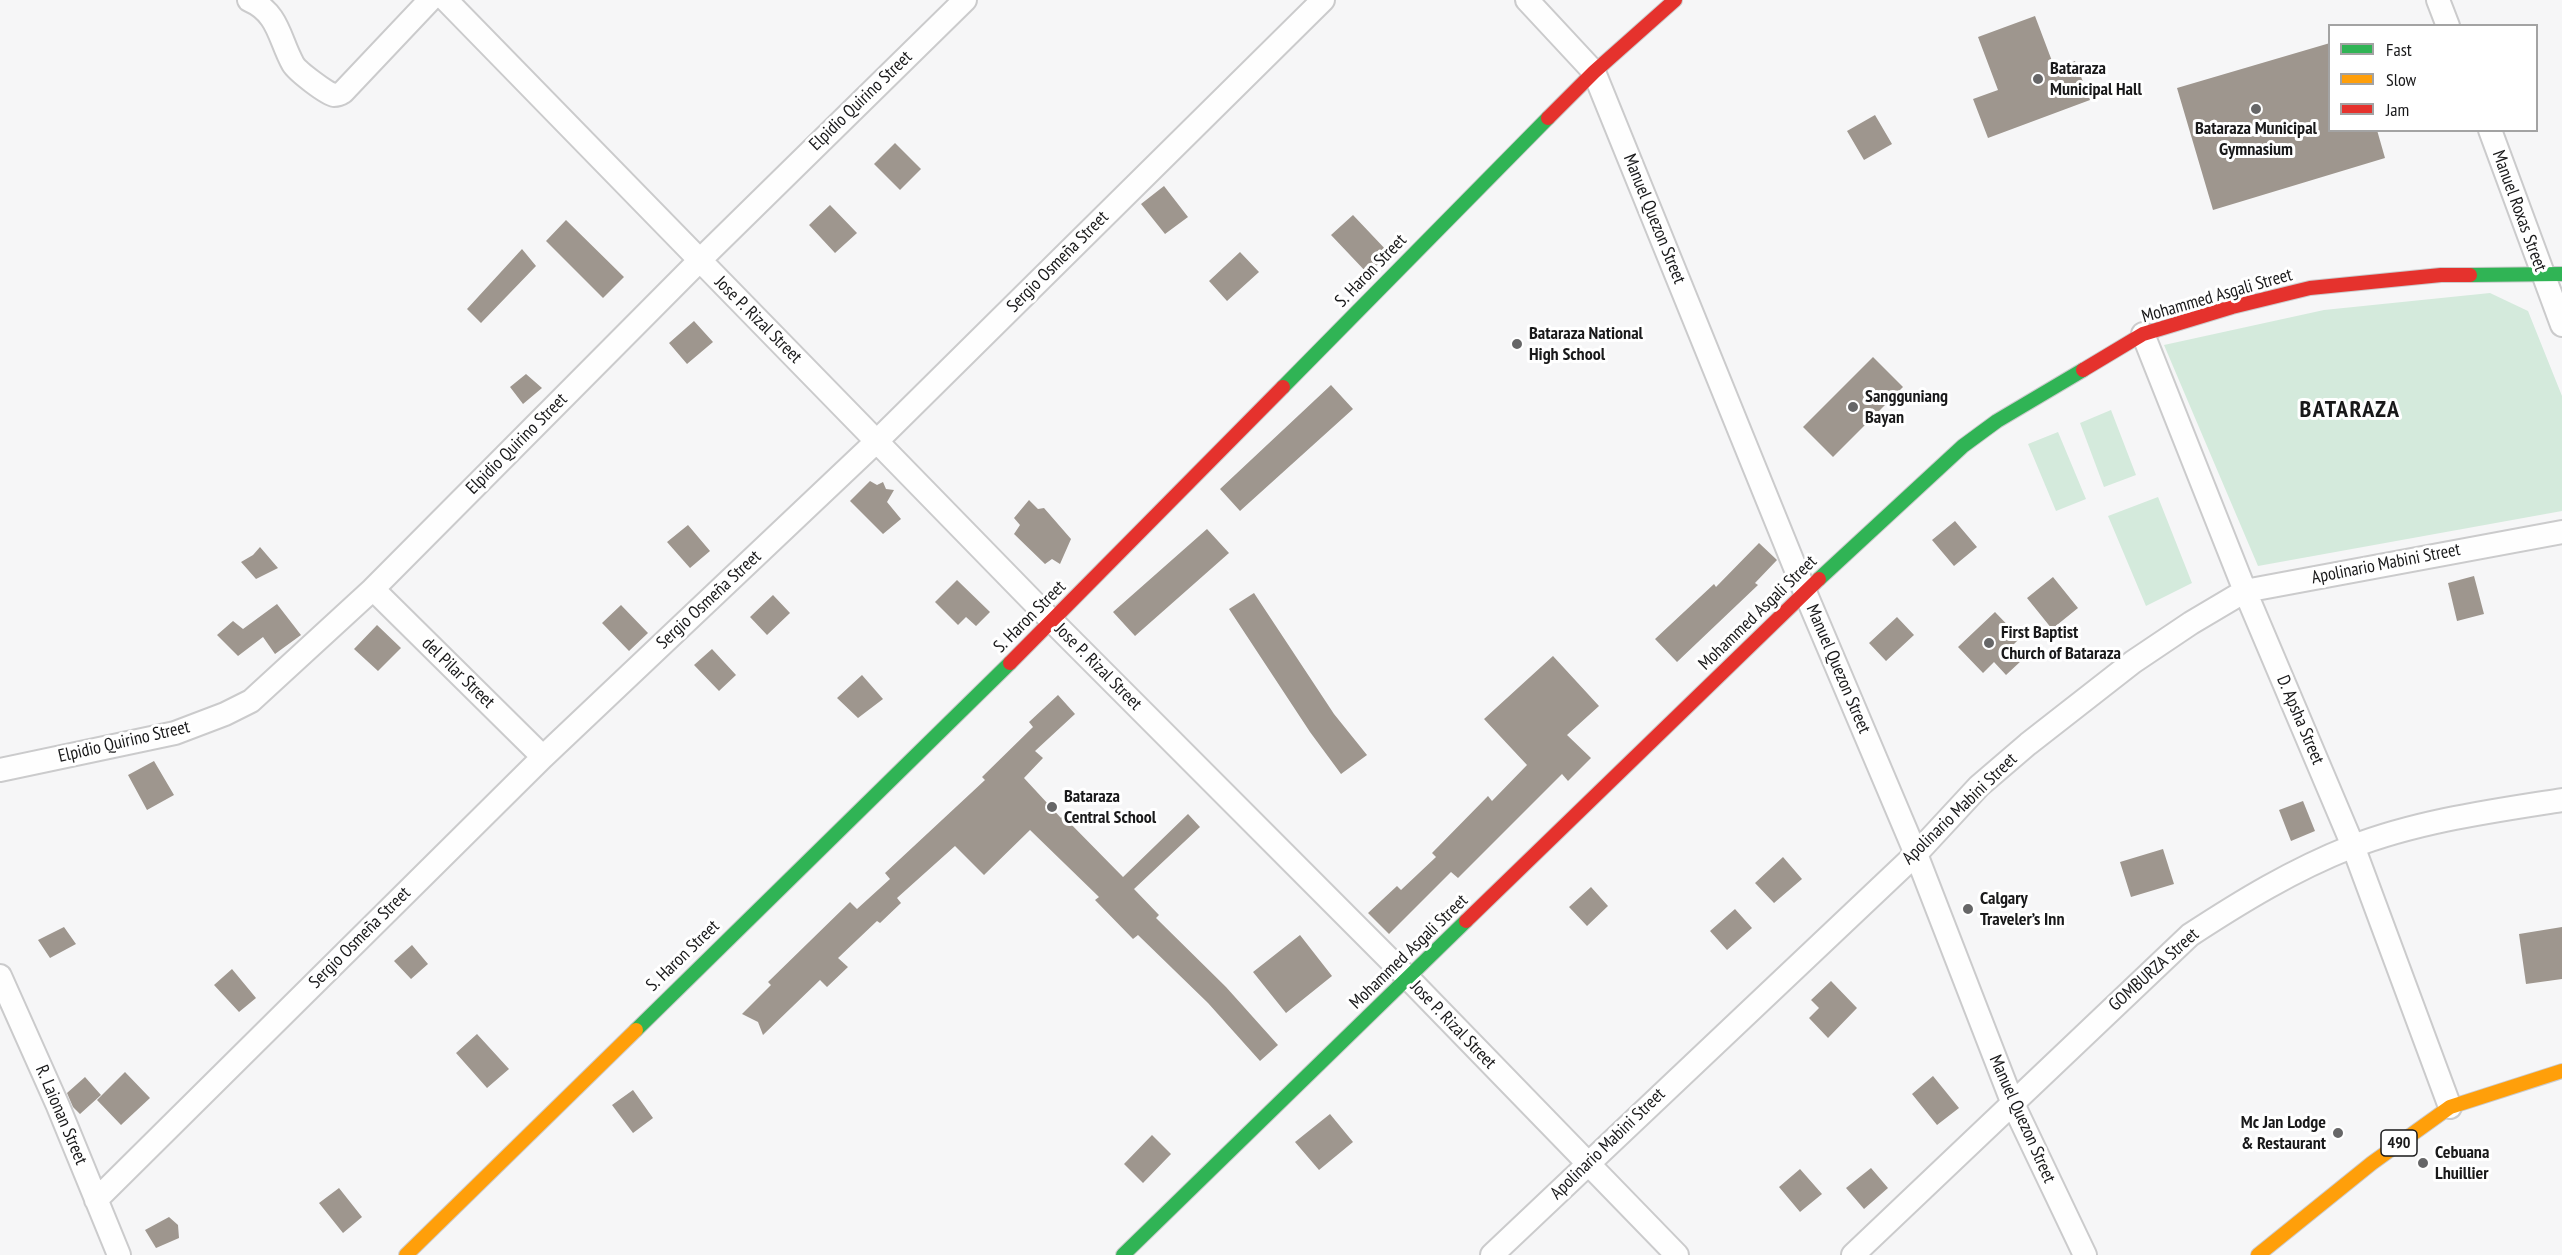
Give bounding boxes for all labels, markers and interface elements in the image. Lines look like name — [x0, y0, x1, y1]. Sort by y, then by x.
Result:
legend — [2328, 24, 2538, 132]
text: Fast — [2386, 38, 2412, 61]
street label: Elpidio Quirino Street — [805, 47, 917, 155]
place label: Bataraza Municipal Hall — [2050, 58, 2142, 100]
text: Slow — [2386, 68, 2416, 91]
marker: Bataraza Municipal Hall — [2031, 72, 2045, 86]
text: Jam — [2386, 98, 2409, 121]
marker: Bataraza Municipal Gymnasium — [2249, 102, 2263, 116]
place label: Bataraza Municipal Gymnasium — [2195, 118, 2317, 160]
street label: Manuel Roxas Street — [2487, 148, 2551, 274]
street label: Manuel Quezon Street — [1618, 151, 1690, 287]
street label: Sergio Osmeña Street — [1003, 207, 1113, 317]
street label: S. Haron Street — [1331, 230, 1411, 312]
street label: Mohammed Asgali Street — [2139, 264, 2295, 328]
street label: Jose P. Rizal Street — [710, 272, 806, 368]
place label: Bataraza National High School — [1529, 323, 1643, 366]
marker: Bataraza National High School — [1510, 337, 1524, 351]
place label: Sangguniang Bayan — [1865, 386, 1948, 428]
street label: Elpidio Quirino Street — [462, 389, 572, 499]
district label: BATARAZA — [2299, 396, 2401, 424]
marker: Sangguniang Bayan — [1846, 400, 1860, 414]
street label: Apolinario Mabini Street — [2310, 539, 2462, 589]
street label: Sergio Osmeña Street — [652, 546, 766, 654]
street label: Mohammed Asgali Street — [1695, 551, 1821, 675]
street label: S. Haron Street — [989, 576, 1071, 658]
street label: Manuel Quezon Street — [1801, 601, 1875, 737]
street label: Jose P. Rizal Street — [1050, 619, 1146, 715]
place label: First Baptist Church of Bataraza — [2001, 622, 2121, 664]
street label: del Pilar Street — [417, 633, 499, 713]
marker: First Baptist Church of Bataraza — [1982, 636, 1996, 650]
street label: D. Apsha Street — [2272, 672, 2328, 768]
street label: Elpidio Quirino Street — [56, 716, 192, 768]
street label: Apolinario Mabini Street — [1898, 749, 2022, 869]
place label: Bataraza Central School — [1064, 786, 1156, 828]
marker: Bataraza Central School — [1045, 800, 1059, 814]
street label: Sergio Osmeña Street — [305, 883, 415, 993]
place label: Calgary Traveler’s Inn — [1980, 888, 2065, 930]
street label: Mohammed Asgali Street — [1346, 890, 1472, 1014]
marker: Calgary Traveler’s Inn — [1961, 902, 1975, 916]
street label: S. Haron Street — [642, 916, 724, 996]
street label: GOMBURZA Street — [2105, 924, 2203, 1016]
street label: Jose P. Rizal Street — [1406, 976, 1500, 1074]
street label: Manuel Quezon Street — [1984, 1052, 2060, 1186]
street label: R. Laionan Street — [30, 1062, 92, 1168]
street label: Apolinario Mabini Street — [1546, 1084, 1670, 1204]
place label: Mc Jan Lodge & Restaurant — [2241, 1112, 2326, 1154]
marker: Mc Jan Lodge & Restaurant — [2331, 1126, 2345, 1140]
road number: 490 — [2381, 1130, 2417, 1156]
place label: Cebuana Lhuillier — [2435, 1142, 2489, 1184]
marker: Cebuana Lhuillier — [2416, 1156, 2430, 1170]

